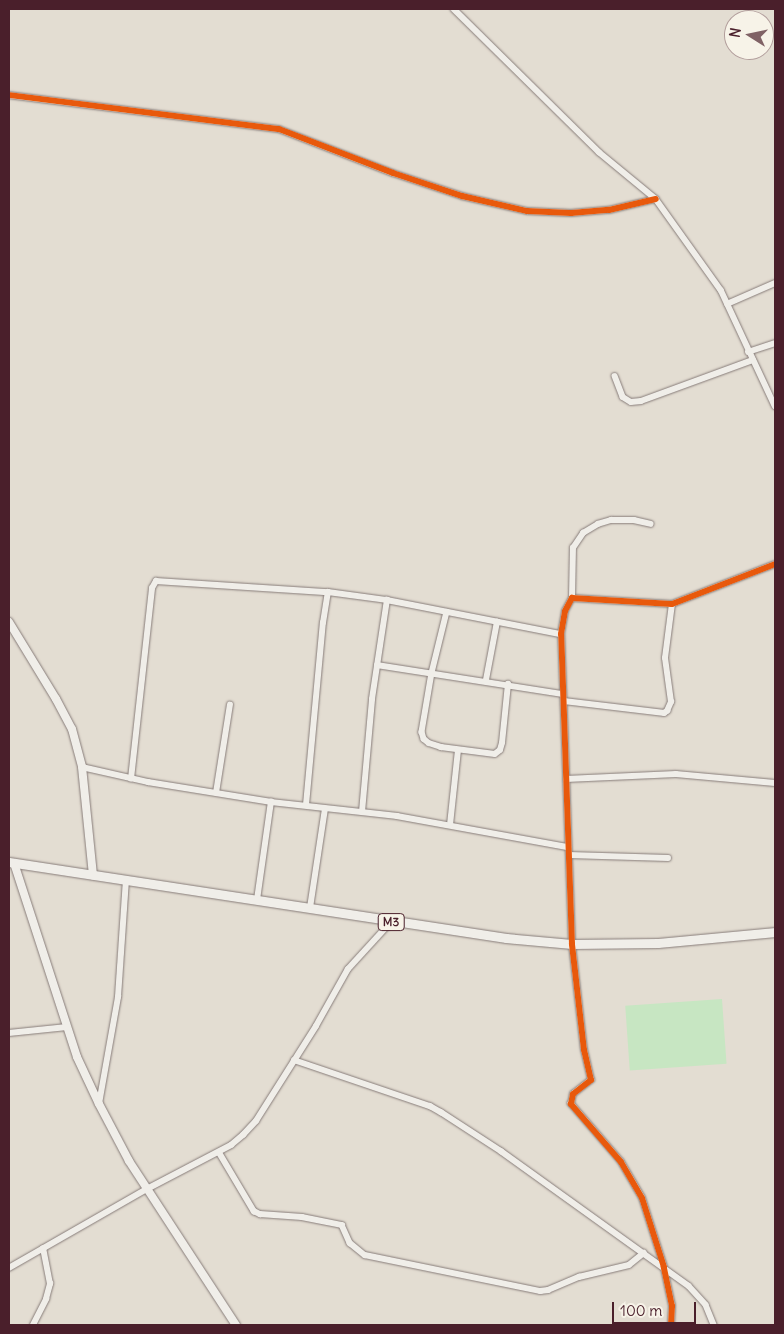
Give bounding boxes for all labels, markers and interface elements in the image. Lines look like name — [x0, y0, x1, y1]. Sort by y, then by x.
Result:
north arrow — [724, 10, 774, 60]
text: N — [726, 26, 745, 39]
road number: M3 — [377, 912, 405, 932]
scale bar — [614, 1292, 698, 1324]
text: 100 m — [620, 1301, 662, 1320]

